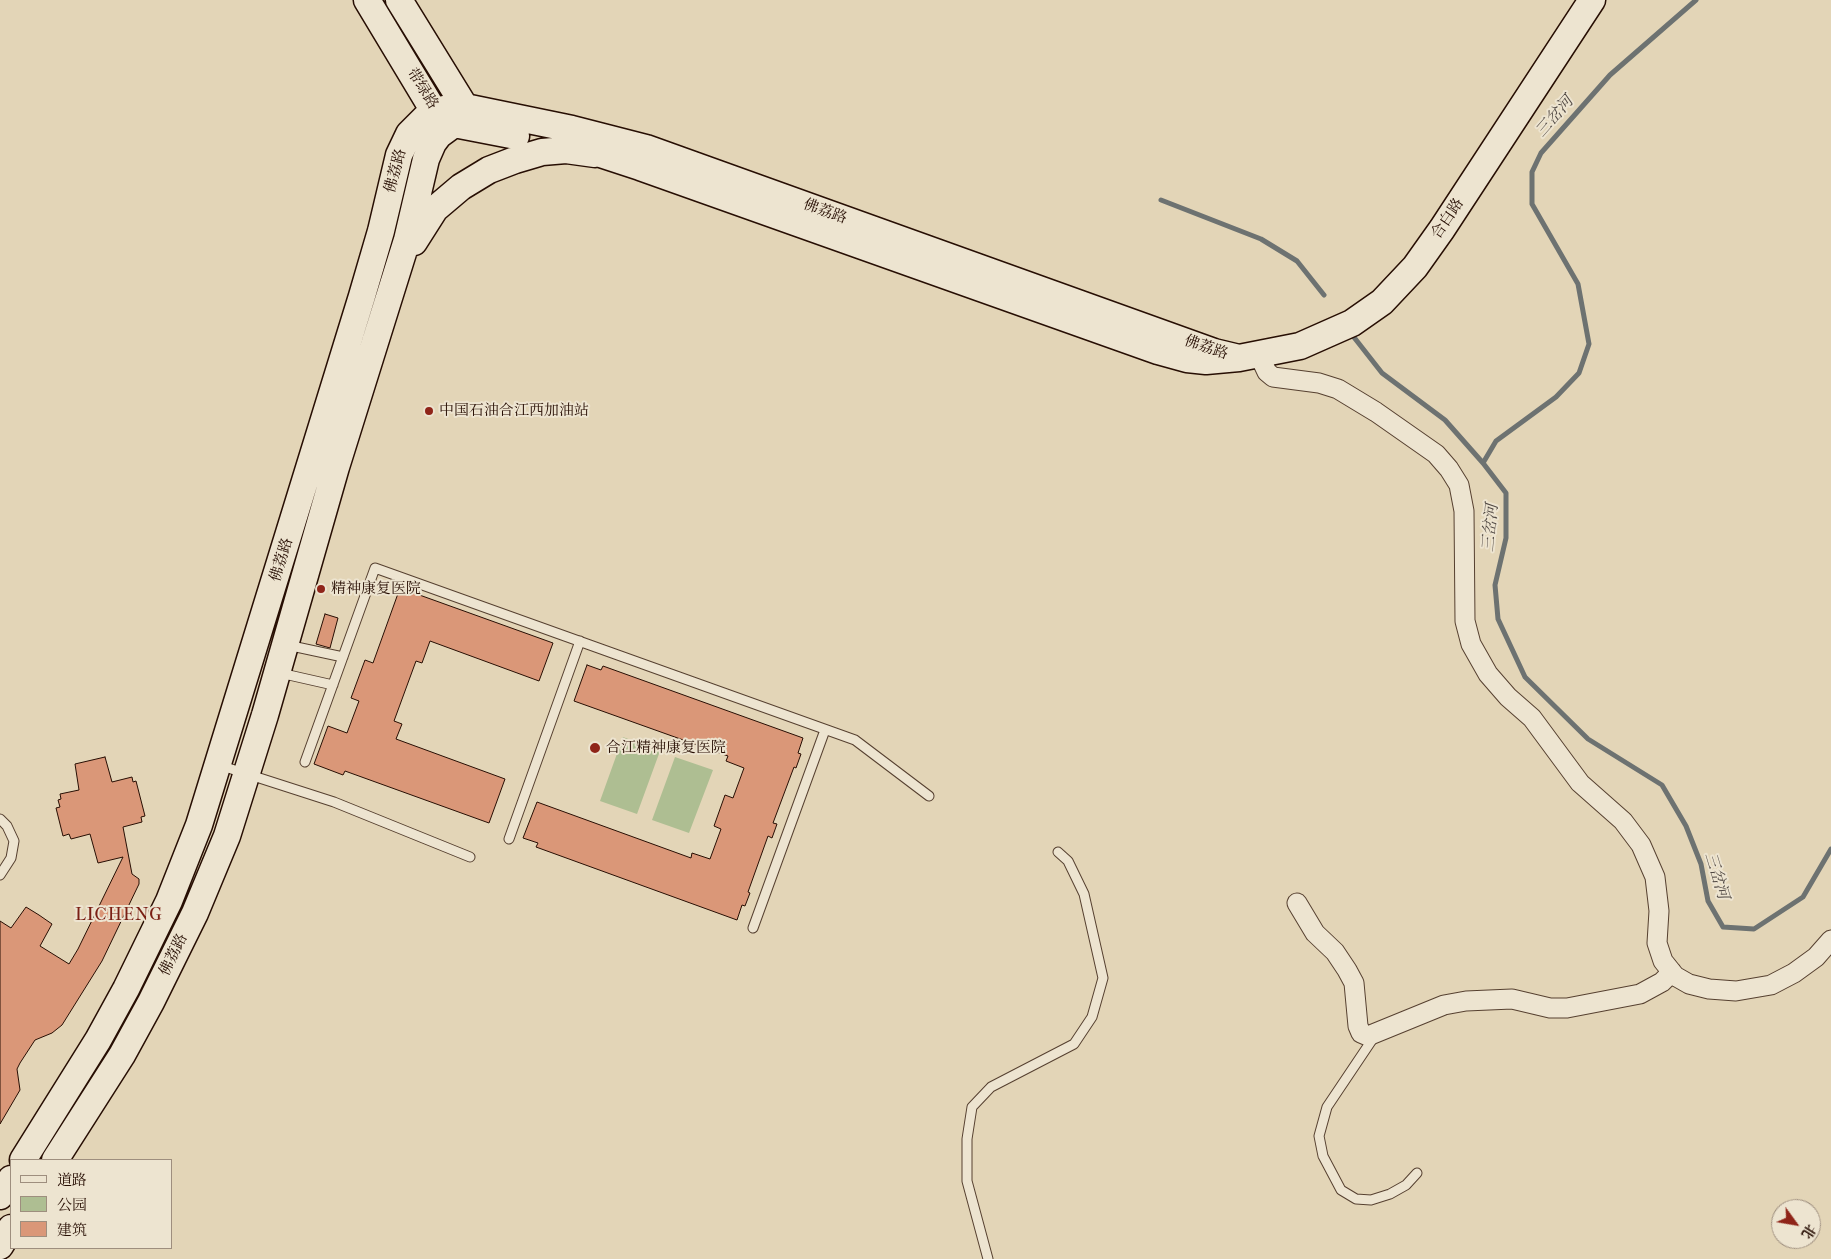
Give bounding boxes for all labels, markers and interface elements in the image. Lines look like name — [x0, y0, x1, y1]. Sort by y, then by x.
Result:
street label: 带绿路 — [402, 65, 442, 113]
water label: 三岔河 — [1532, 93, 1578, 141]
street label: 佛荔路 — [381, 147, 411, 195]
street label: 合白路 — [1428, 195, 1468, 243]
street label: 佛荔路 — [801, 196, 849, 228]
street label: 佛荔路 — [1182, 332, 1230, 364]
place label: 中国石油合江西加油站 — [439, 402, 589, 420]
marker: 中国石油合江西加油站 — [423, 405, 435, 417]
water label: 三岔河 — [1479, 503, 1503, 553]
street label: 佛荔路 — [267, 536, 297, 584]
place label: 精神康复医院 — [331, 580, 421, 598]
marker: 精神康复医院 — [315, 583, 327, 595]
place label: 合江精神康复医院 — [606, 739, 726, 757]
marker: 合江精神康复医院 — [588, 741, 602, 755]
water label: 三岔河 — [1700, 850, 1732, 902]
district label: LICHENG — [74, 905, 164, 927]
street label: 佛荔路 — [156, 931, 192, 979]
legend — [10, 1159, 172, 1249]
text: 道路 — [57, 1171, 87, 1189]
text: 公园 — [57, 1196, 87, 1214]
north arrow — [1771, 1199, 1821, 1249]
text: 建筑 — [57, 1221, 87, 1239]
text: 北 — [1797, 1221, 1819, 1242]

